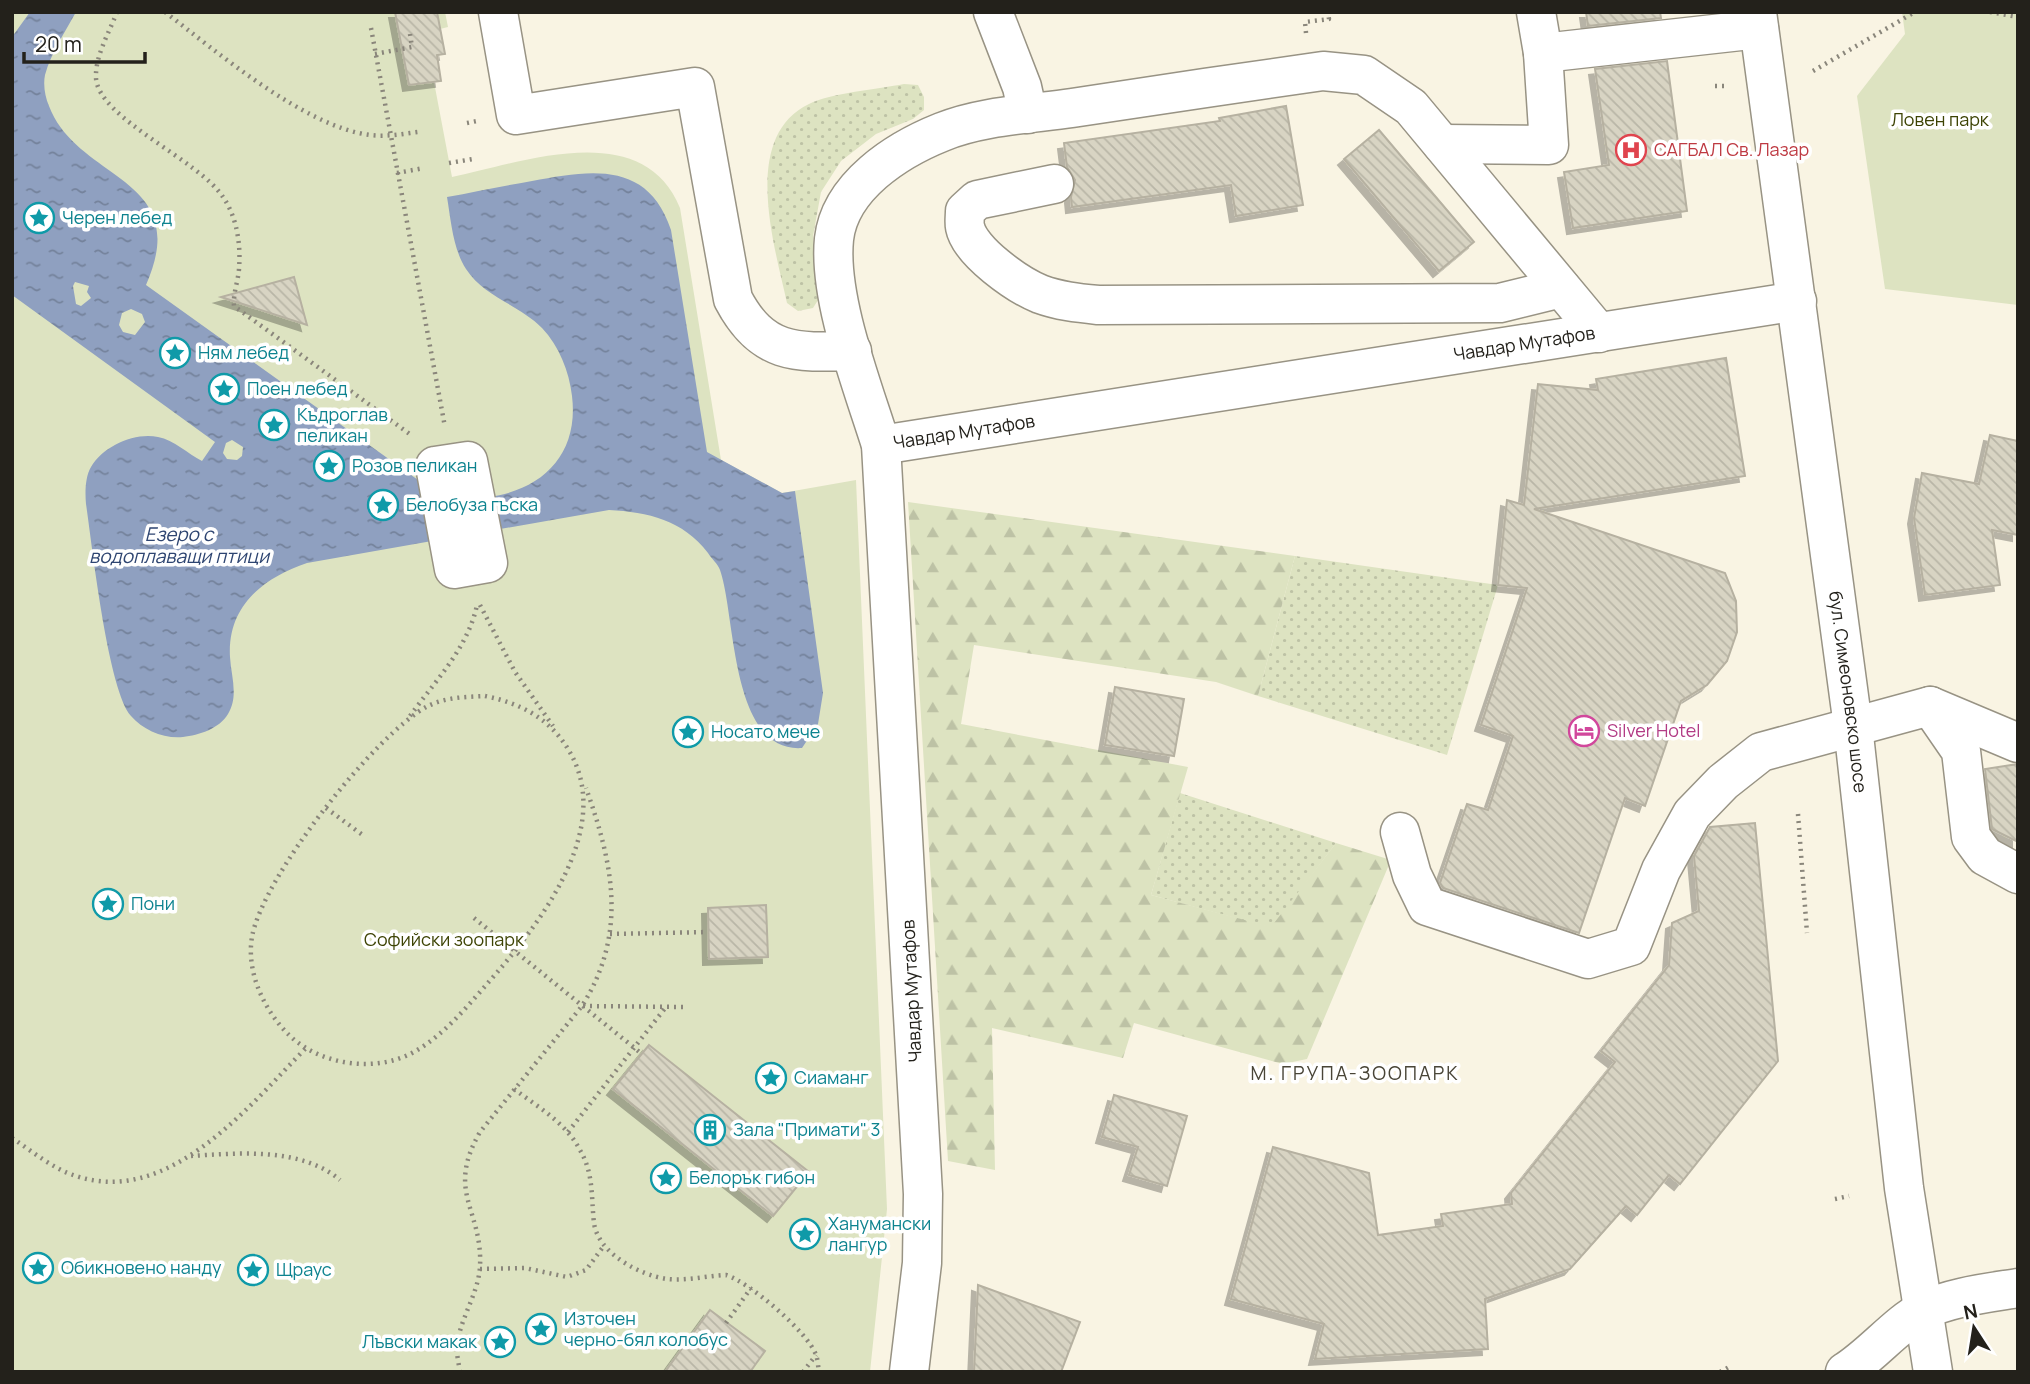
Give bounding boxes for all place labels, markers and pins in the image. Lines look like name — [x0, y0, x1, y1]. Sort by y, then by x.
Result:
hospital icon: САГБАЛ Св. Лазар — [1614, 133, 1648, 167]
place label: САГБАЛ Св. Лазар — [1654, 137, 1809, 161]
place icon: Черен лебед — [22, 201, 56, 235]
place label: Черен лебед — [62, 205, 172, 229]
place icon: Ням лебед — [158, 336, 192, 370]
place label: Ням лебед — [198, 340, 289, 364]
place icon: Поен лебед — [207, 372, 241, 406]
place label: Поен лебед — [247, 376, 348, 400]
place label: Къдроглав пеликан — [297, 402, 388, 447]
place icon: Къдроглав пеликан — [257, 408, 291, 442]
place icon: Розов пеликан — [312, 449, 346, 483]
place label: Розов пеликан — [352, 453, 477, 477]
place icon: Белобуза гъска — [366, 488, 400, 522]
place label: Белобуза гъска — [406, 492, 538, 516]
hotel icon: Silver Hotel — [1567, 714, 1601, 748]
place icon: Носато мече — [671, 715, 705, 749]
place label: Silver Hotel — [1607, 718, 1700, 742]
place label: Носато мече — [711, 719, 820, 743]
place icon: Пони — [91, 887, 125, 921]
place label: Пони — [131, 891, 175, 915]
place icon: Сиаманг — [754, 1061, 788, 1095]
place label: Сиаманг — [794, 1065, 869, 1089]
building icon: Зала "Примати" 3 — [693, 1113, 727, 1147]
place label: Зала "Примати" 3 — [733, 1117, 881, 1141]
place icon: Белорък гибон — [649, 1161, 683, 1195]
place label: Белорък гибон — [689, 1165, 815, 1189]
place label: Ханумански лангур — [828, 1211, 931, 1256]
place icon: Ханумански лангур — [788, 1217, 822, 1251]
place icon: Обикновено нанду — [21, 1251, 55, 1285]
place icon: Щраус — [236, 1253, 270, 1287]
place label: Обикновено нанду — [61, 1255, 222, 1279]
place label: Щраус — [276, 1257, 332, 1281]
place label: Източен черно-бял колобус — [564, 1306, 728, 1351]
place icon: Източен черно-бял колобус — [524, 1312, 558, 1346]
place icon: Лъвски макак — [483, 1325, 517, 1359]
place label: Лъвски макак — [362, 1329, 478, 1353]

